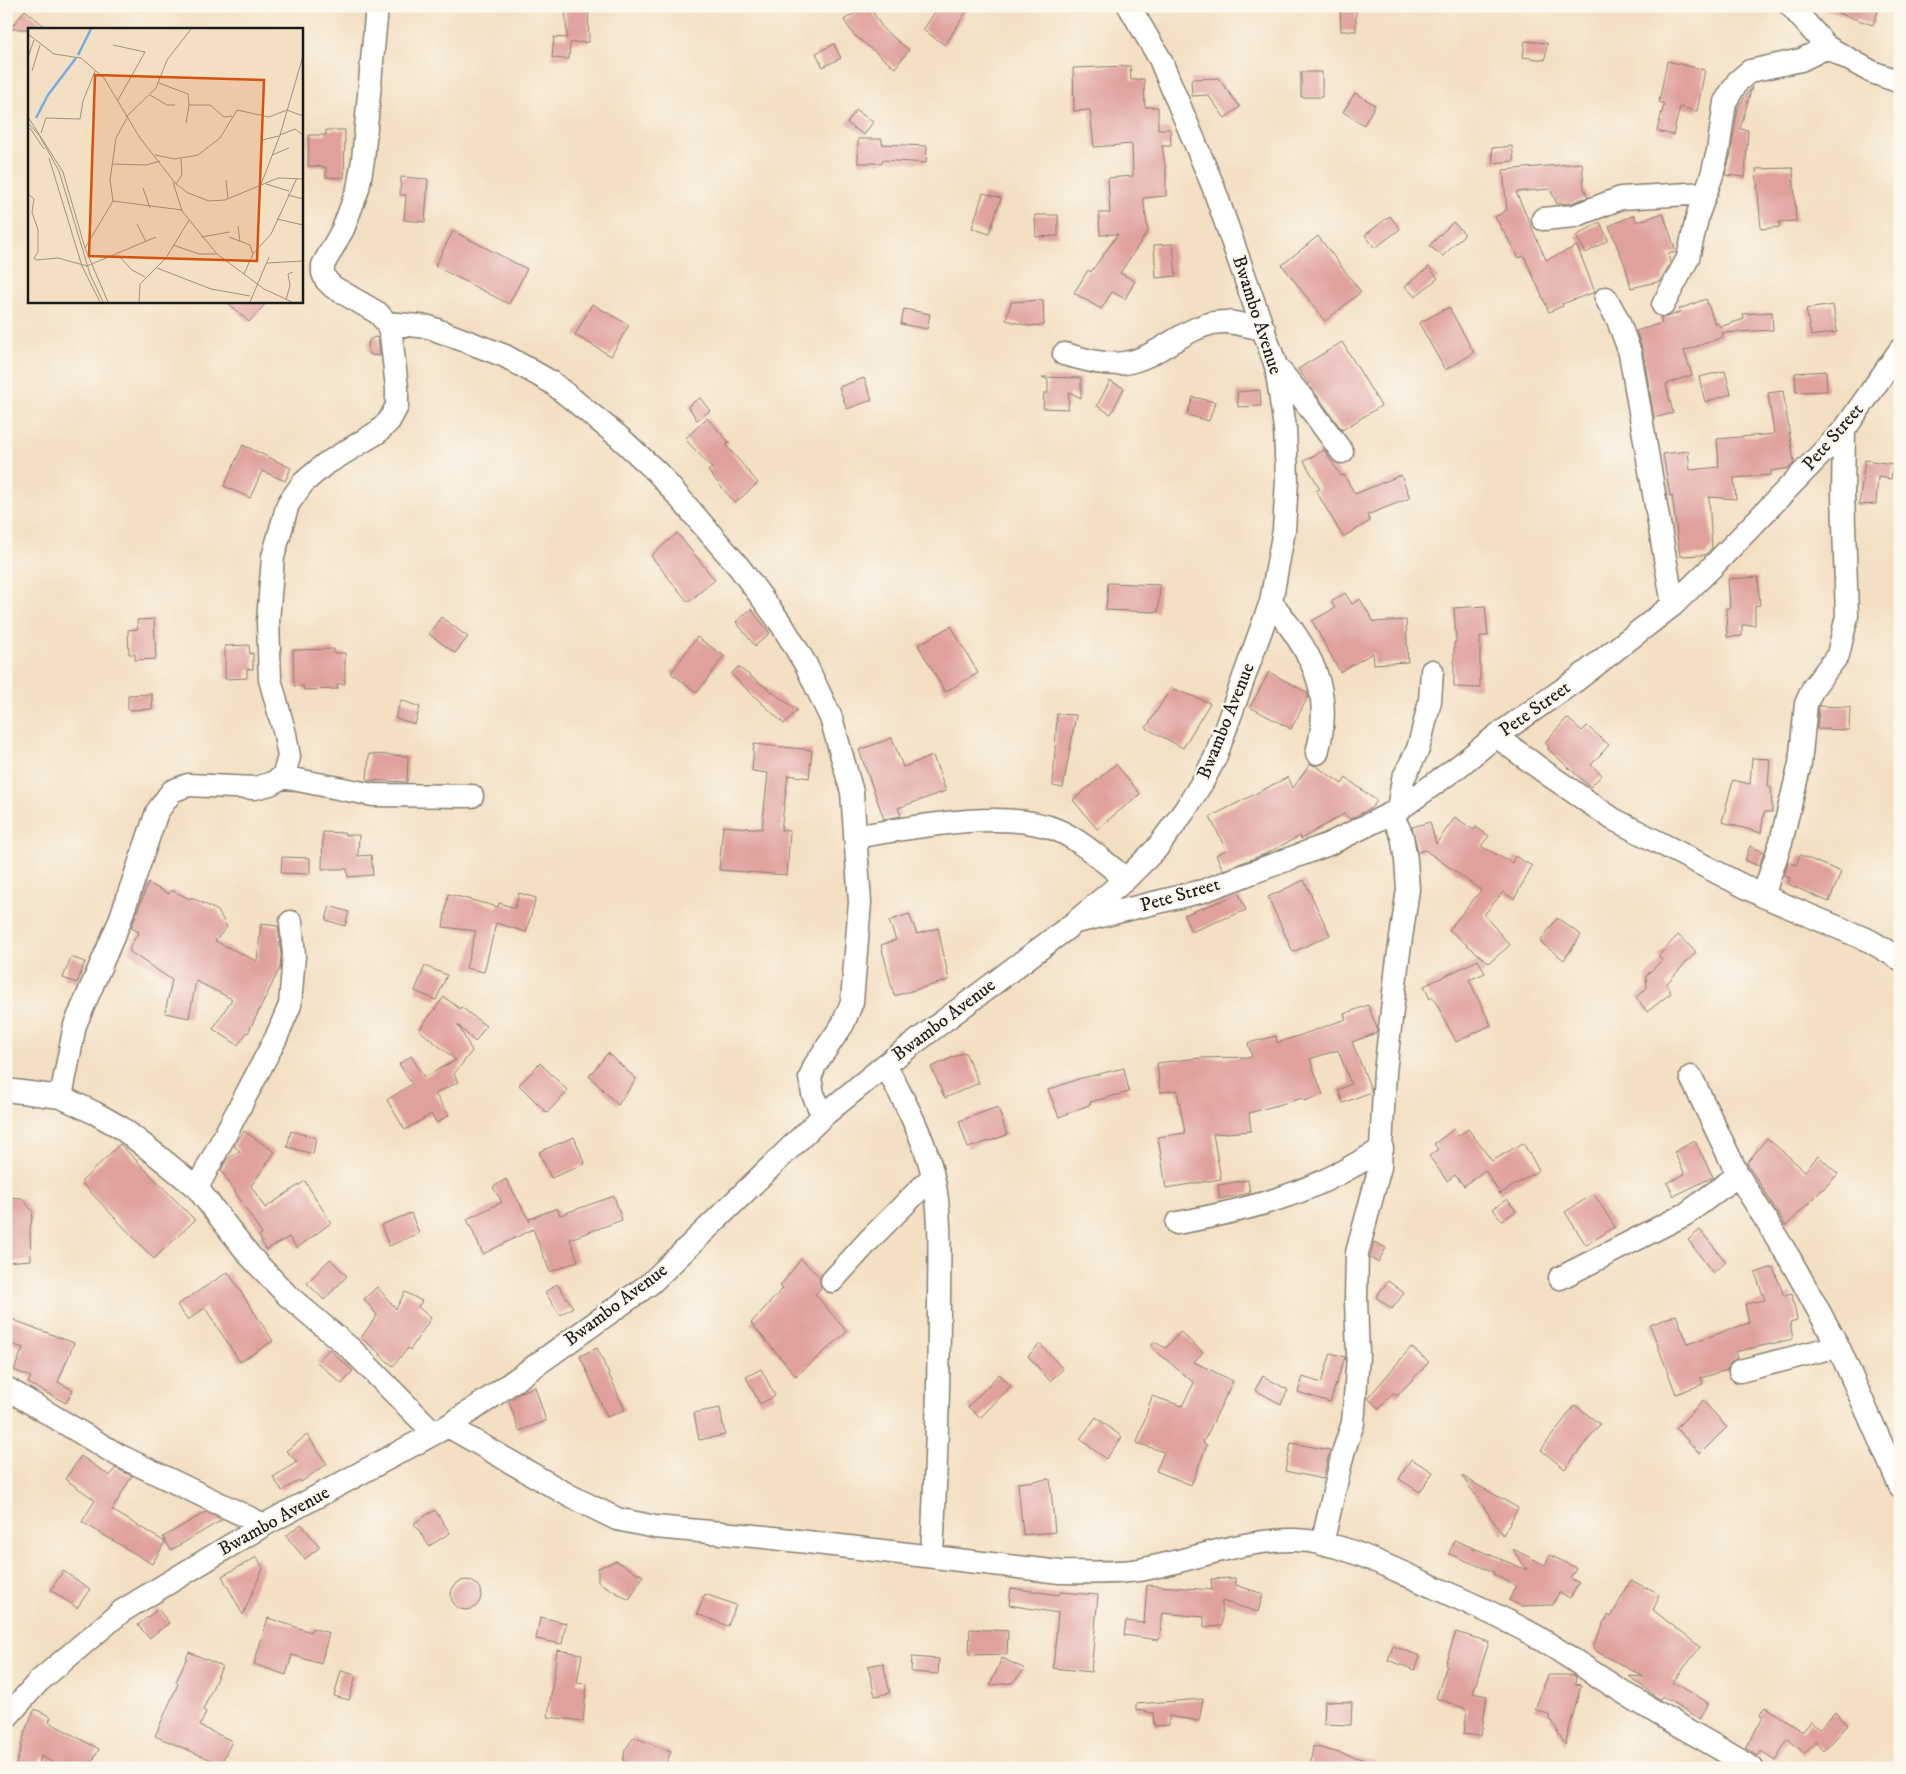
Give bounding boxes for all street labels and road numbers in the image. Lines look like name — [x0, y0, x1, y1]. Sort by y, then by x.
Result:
street label: Bwambo Avenue — [1227, 253, 1287, 377]
street label: Pete Street — [1798, 399, 1868, 475]
street label: Bwambo Avenue — [1192, 659, 1260, 783]
street label: Pete Street — [1495, 676, 1575, 742]
street label: Pete Street — [1138, 873, 1222, 917]
street label: Bwambo Avenue — [888, 974, 1000, 1066]
street label: Bwambo Avenue — [560, 1259, 672, 1351]
street label: Bwambo Avenue — [214, 1481, 334, 1561]

